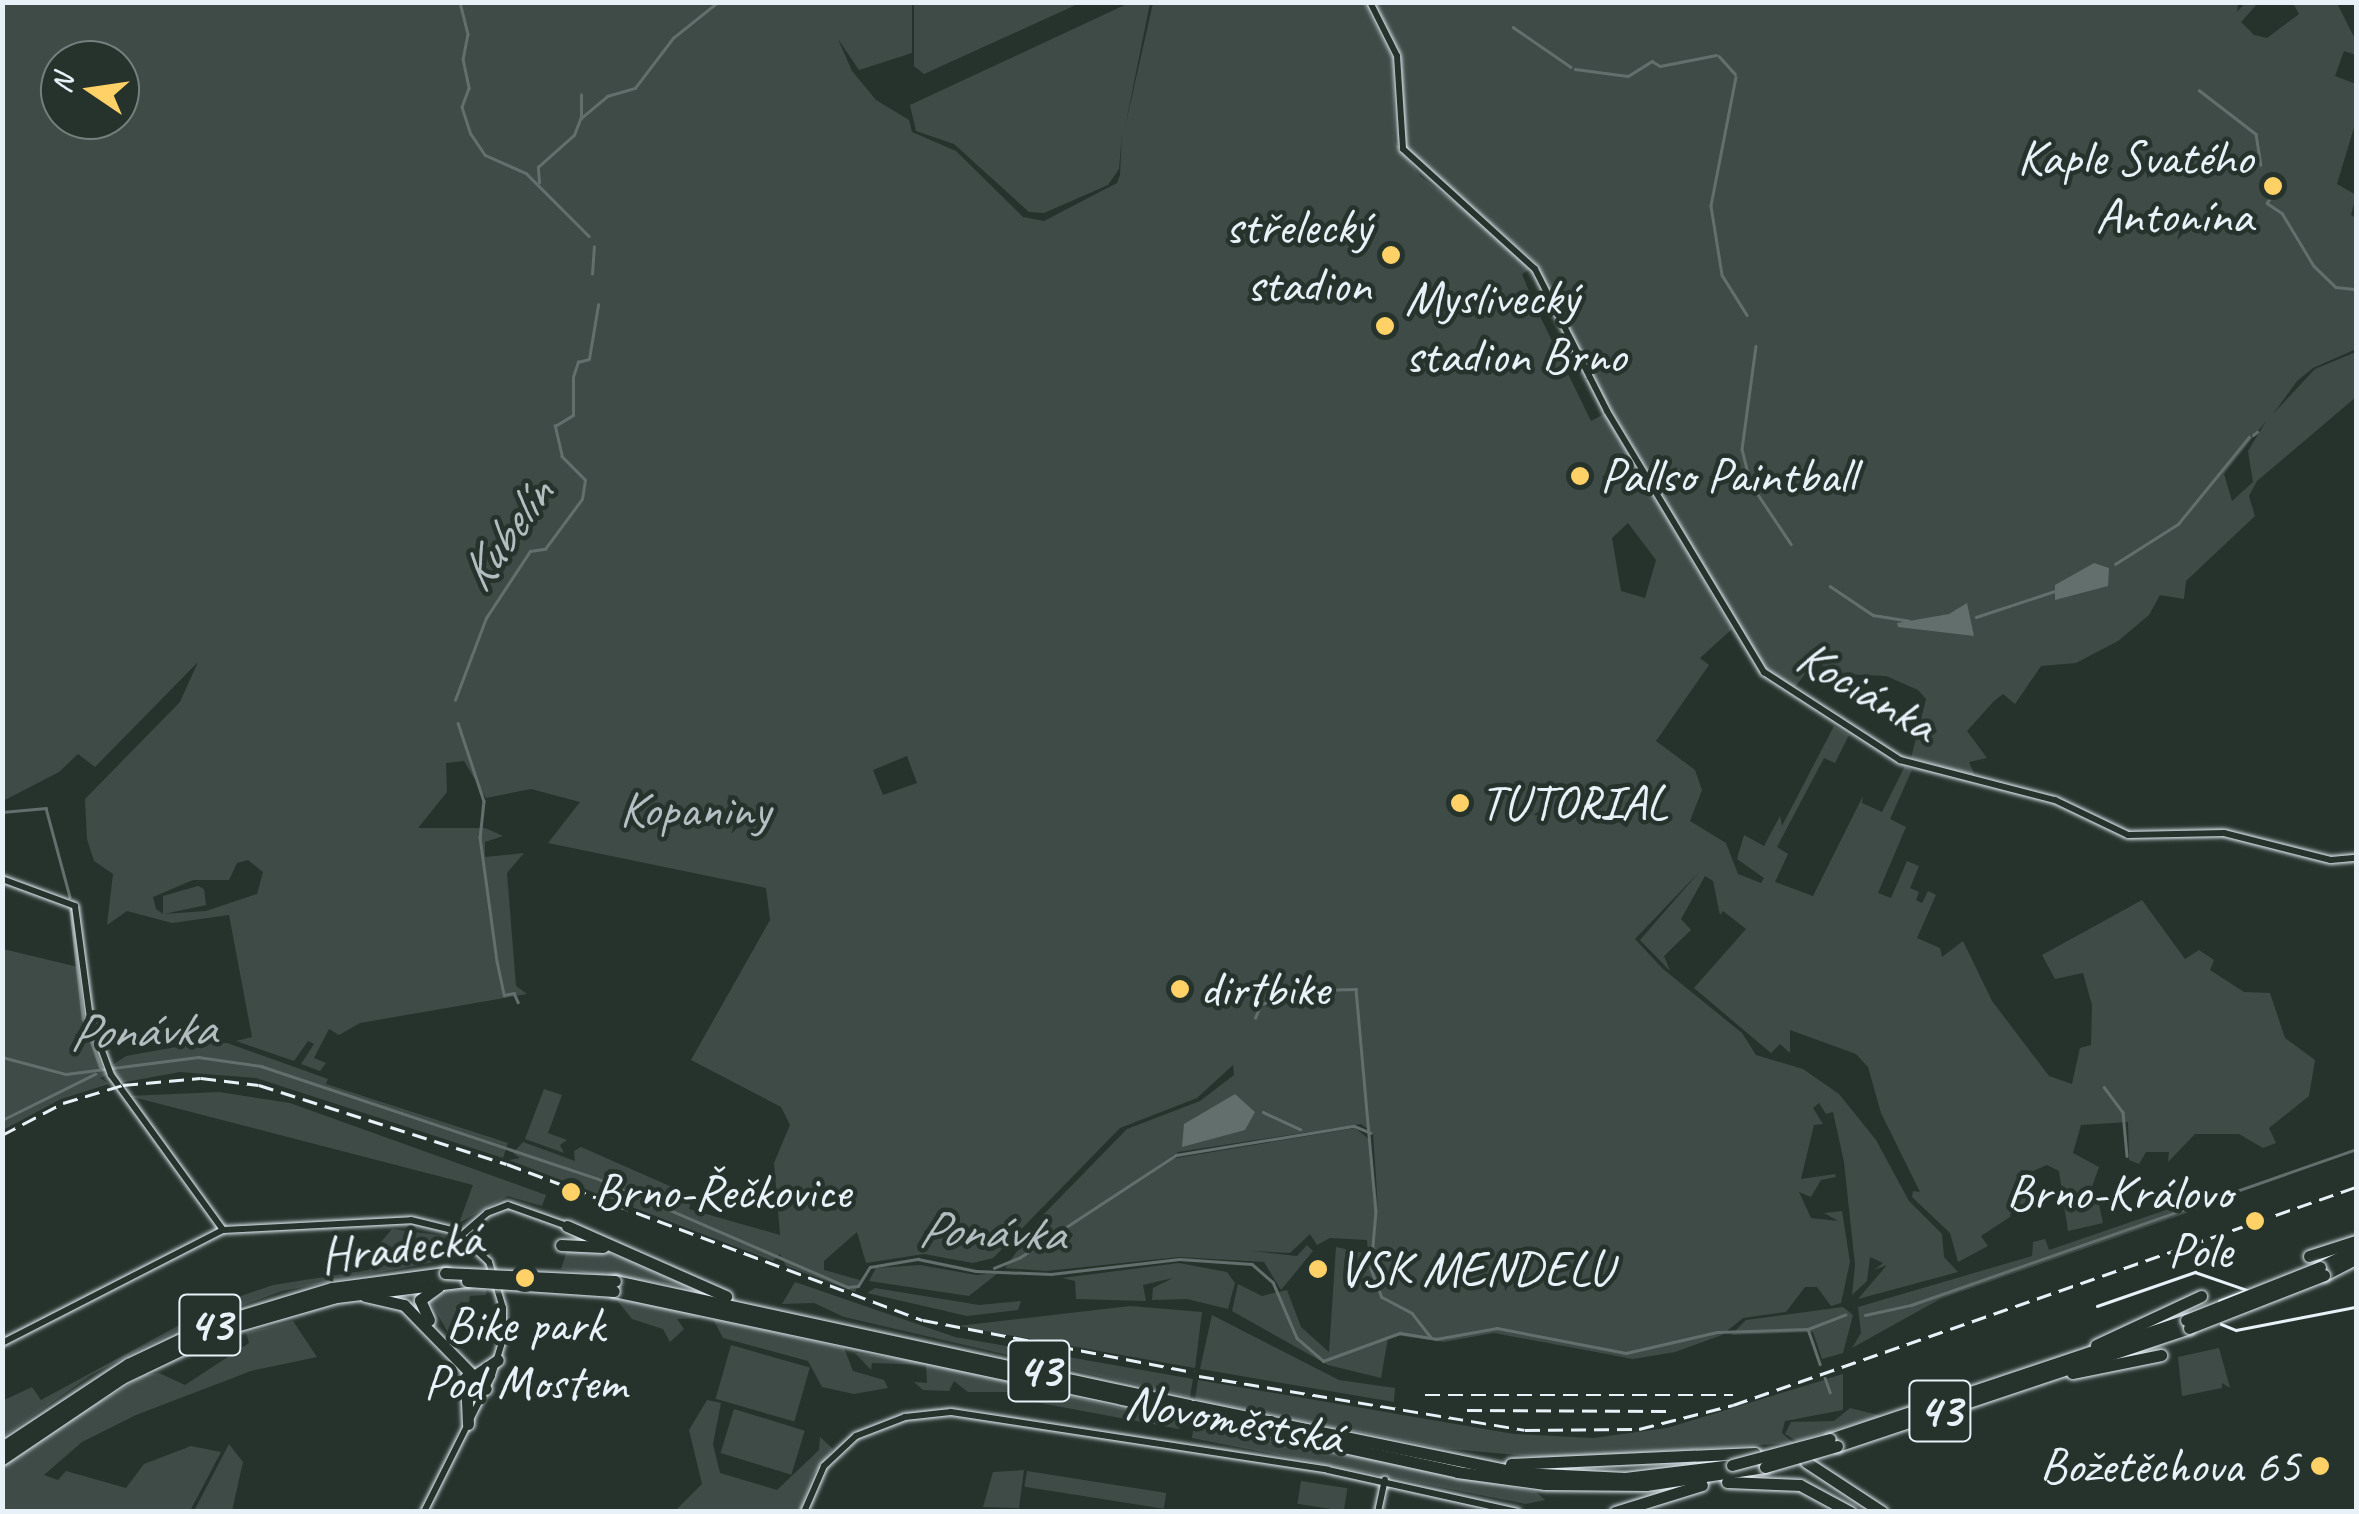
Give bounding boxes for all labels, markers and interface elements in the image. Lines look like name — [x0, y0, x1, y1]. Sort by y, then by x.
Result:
north arrow — [40, 40, 140, 140]
text: N — [43, 71, 81, 96]
place label: Kaple Svatého Antonína — [2019, 127, 2253, 244]
marker: Kaple Svatého Antonína — [2262, 175, 2284, 197]
place label: střelecký stadion — [1225, 196, 1371, 314]
marker: střelecký stadion — [1380, 244, 1402, 266]
place label: Myslivecký stadion Brno — [1405, 267, 1626, 384]
marker: Myslivecký stadion Brno — [1374, 315, 1396, 337]
place label: Pallso Paintball — [1600, 446, 1857, 506]
marker: Pallso Paintball — [1569, 465, 1591, 487]
water label: Kubelín — [445, 467, 567, 603]
street label: Kociánka — [1786, 627, 1948, 755]
place label: TUTORIAL — [1480, 773, 1667, 833]
park label: Kopaniny — [620, 780, 770, 840]
marker: TUTORIAL — [1449, 792, 1471, 814]
place label: dirtbike — [1200, 959, 1329, 1019]
marker: dirtbike — [1169, 978, 1191, 1000]
water label: Ponávka — [68, 997, 216, 1065]
place label: Brno-Řečkovice — [594, 1162, 851, 1222]
place label: Brno-Královo Pole — [2007, 1162, 2232, 1280]
marker: Brno-Řečkovice — [558, 1179, 584, 1205]
water label: Ponávka — [917, 1198, 1065, 1266]
street label: Hradecká — [317, 1207, 485, 1287]
marker: Brno-Královo Pole — [2242, 1208, 2268, 1234]
place label: VSK MENDELU — [1338, 1239, 1612, 1299]
marker: VSK MENDELU — [1307, 1258, 1329, 1280]
marker: Bike park Pod Mostem — [514, 1267, 536, 1289]
road number: 43 — [178, 1282, 242, 1368]
place label: Bike park Pod Mostem — [424, 1294, 626, 1412]
road number: 43 — [1006, 1328, 1072, 1414]
road number: 43 — [1908, 1368, 1972, 1454]
street label: Novoměstská — [1121, 1370, 1347, 1468]
place label: Božetěchova 65 — [2040, 1436, 2300, 1496]
marker: Božetěchova 65 — [2309, 1455, 2331, 1477]

